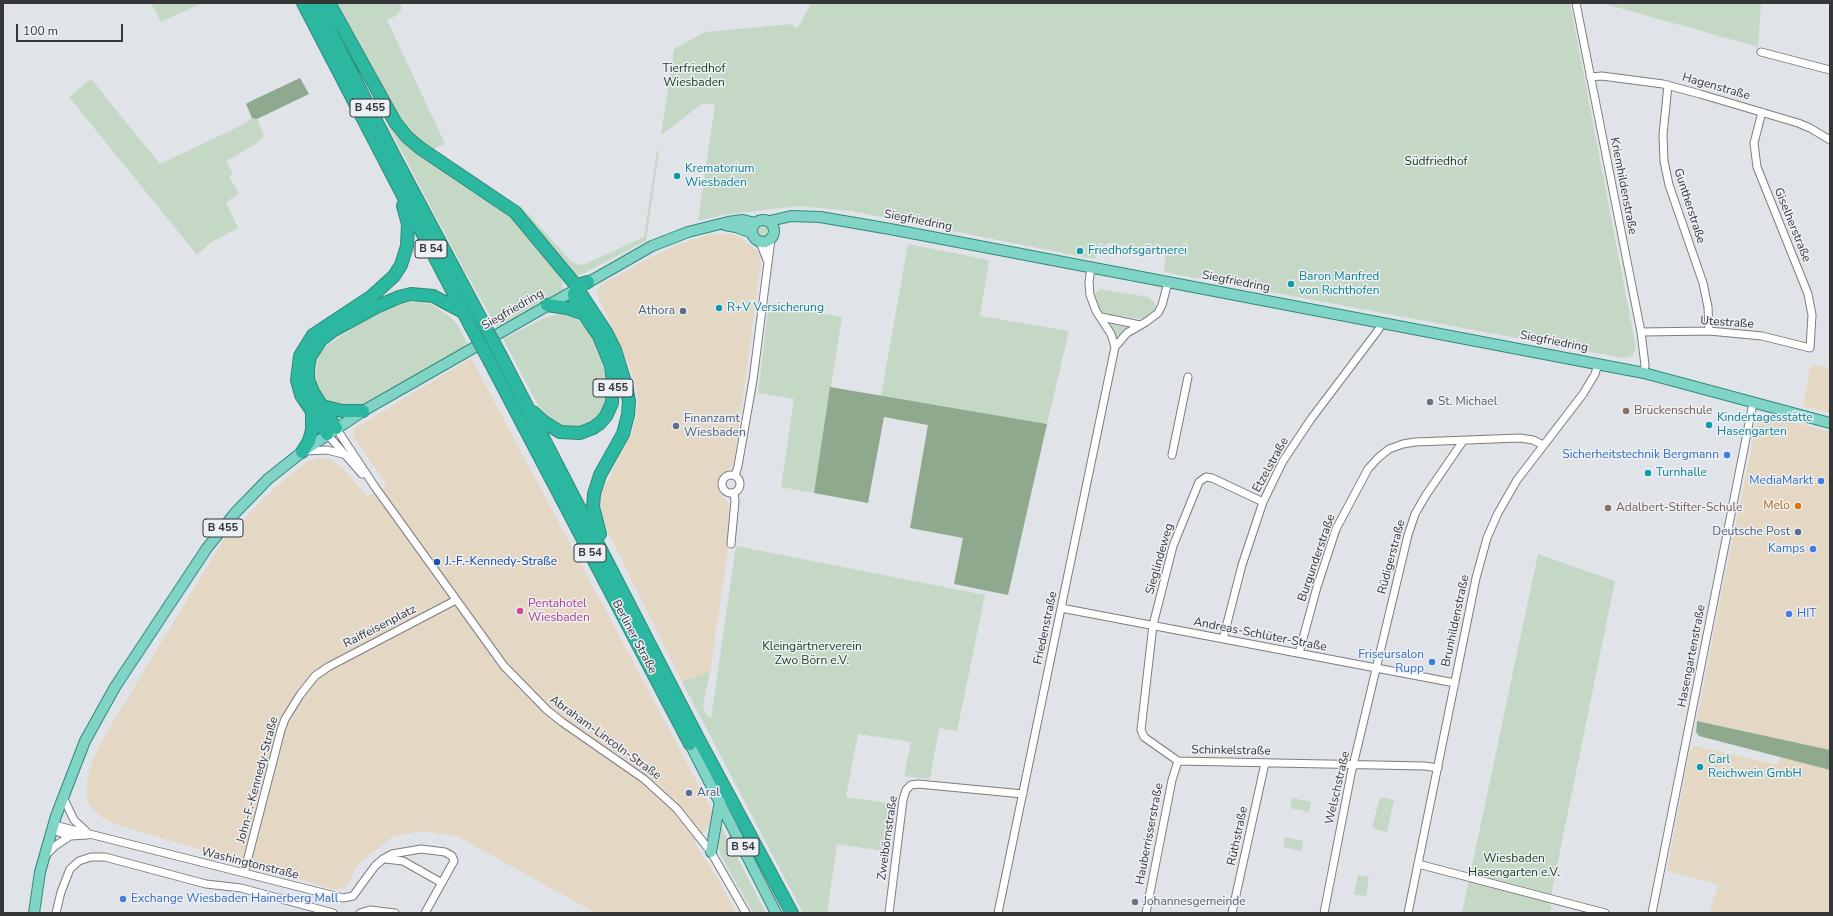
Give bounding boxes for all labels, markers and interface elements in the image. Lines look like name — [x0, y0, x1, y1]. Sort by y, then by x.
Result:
scale bar — [18, 16, 125, 42]
text: 100 m — [23, 23, 58, 39]
park label: Tierfriedhof Wiesbaden — [663, 62, 725, 90]
street label: Hagenstraße — [1680, 70, 1752, 104]
road number: B 455 — [350, 99, 390, 117]
street label: Kriemhildenstraße — [1607, 136, 1639, 236]
park label: Südfriedhof — [1405, 155, 1467, 169]
place label: Krematorium Wiesbaden — [685, 162, 755, 190]
street label: Guntherstraße — [1670, 167, 1708, 245]
marker: Krematorium Wiesbaden — [672, 171, 682, 181]
street label: Giselherstraße — [1771, 186, 1813, 264]
street label: Siegfriedring — [883, 207, 953, 235]
road number: B 54 — [415, 240, 447, 258]
place label: Friedhofsgärtnerei — [1088, 244, 1187, 258]
marker: Friedhofsgärtnerei — [1075, 246, 1085, 256]
street label: Siegfriedring — [1201, 268, 1271, 296]
place label: Baron Manfred von Richthofen — [1299, 270, 1380, 298]
marker: Baron Manfred von Richthofen — [1286, 279, 1296, 289]
street label: Siegfriedring — [480, 287, 546, 333]
place label: R+V Versicherung — [727, 301, 824, 315]
marker: R+V Versicherung — [714, 303, 724, 313]
place label: Athora — [638, 304, 675, 318]
marker: Athora — [678, 306, 688, 316]
street label: Utestraße — [1700, 314, 1754, 332]
street label: Siegfriedring — [1519, 328, 1589, 356]
road number: B 455 — [593, 379, 633, 397]
place label: St. Michael — [1438, 395, 1497, 409]
marker: St. Michael — [1425, 397, 1435, 407]
place label: Brückenschule — [1634, 404, 1712, 418]
marker: Brückenschule — [1621, 406, 1631, 416]
place label: Kindertagesstätte Hasengarten — [1717, 411, 1813, 439]
place label: Finanzamt Wiesbaden — [684, 412, 746, 440]
marker: Kindertagesstätte Hasengarten — [1704, 420, 1714, 430]
marker: Finanzamt Wiesbaden — [671, 421, 681, 431]
street label: Etzelstraße — [1250, 435, 1292, 495]
place label: Sicherheitstechnik Bergmann — [1562, 448, 1719, 462]
marker: Sicherheitstechnik Bergmann — [1722, 450, 1732, 460]
place label: Turnhalle — [1656, 466, 1707, 480]
marker: Turnhalle — [1643, 468, 1653, 478]
place label: MediaMarkt — [1749, 474, 1813, 488]
marker: MediaMarkt — [1816, 476, 1826, 486]
place label: Melo — [1763, 499, 1790, 513]
place label: Adalbert-Stifter-Schule — [1616, 501, 1742, 515]
marker: Melo — [1793, 501, 1803, 511]
marker: Adalbert-Stifter-Schule — [1603, 503, 1613, 513]
street label: Burgunderstraße — [1295, 512, 1339, 604]
street label: Rüdigerstraße — [1375, 518, 1409, 596]
road number: B 455 — [203, 519, 243, 537]
street label: Sieglindeweg — [1143, 522, 1177, 596]
place label: Deutsche Post — [1712, 525, 1790, 539]
marker: Deutsche Post — [1793, 527, 1803, 537]
place label: Kamps — [1768, 542, 1805, 556]
road number: B 54 — [574, 544, 606, 562]
marker: Kamps — [1808, 544, 1818, 554]
place label: J.-F.-Kennedy-Straße — [445, 555, 557, 569]
marker: J.-F.-Kennedy-Straße — [432, 557, 442, 567]
street label: Brunhildenstraße — [1439, 574, 1473, 668]
street label: Friedenstraße — [1031, 590, 1061, 666]
place label: Pentahotel Wiesbaden — [528, 597, 590, 625]
street label: Berliner Straße — [608, 598, 660, 676]
street label: Raiffeisenplatz — [341, 603, 419, 651]
street label: Hasengartenstraße — [1675, 604, 1709, 708]
marker: Pentahotel Wiesbaden — [515, 606, 525, 616]
place label: HIT — [1797, 607, 1816, 621]
marker: HIT — [1784, 609, 1794, 619]
street label: Andreas-Schlüter-Straße — [1192, 615, 1328, 655]
park label: Kleingärtnerverein Zwo Börn e.V. — [762, 640, 862, 668]
place label: Friseursalon Rupp — [1358, 648, 1424, 676]
marker: Friseursalon Rupp — [1427, 657, 1437, 667]
street label: Abraham-Lincoln-Straße — [546, 693, 664, 783]
street label: John-F.-Kennedy-Straße — [234, 715, 282, 845]
street label: Schinkelstraße — [1191, 743, 1271, 759]
street label: Welschstraße — [1323, 750, 1353, 826]
place label: Carl Reichwein GmbH — [1708, 753, 1802, 781]
marker: Carl Reichwein GmbH — [1695, 762, 1705, 772]
street label: Hauberrisserstraße — [1133, 782, 1167, 886]
place label: Aral — [697, 786, 720, 800]
marker: Aral — [684, 788, 694, 798]
street label: Zweibörnstraße — [875, 795, 901, 881]
street label: Rüthstraße — [1225, 805, 1251, 867]
road number: B 54 — [727, 838, 759, 856]
street label: Washingtonstraße — [200, 845, 300, 883]
park label: Wiesbaden Hasengarten e.V. — [1468, 852, 1560, 880]
place label: Exchange Wiesbaden Hainerberg Mall — [131, 892, 338, 906]
marker: Exchange Wiesbaden Hainerberg Mall — [118, 894, 128, 904]
place label: Johannesgemeinde — [1143, 895, 1246, 909]
marker: Johannesgemeinde — [1130, 897, 1140, 907]

